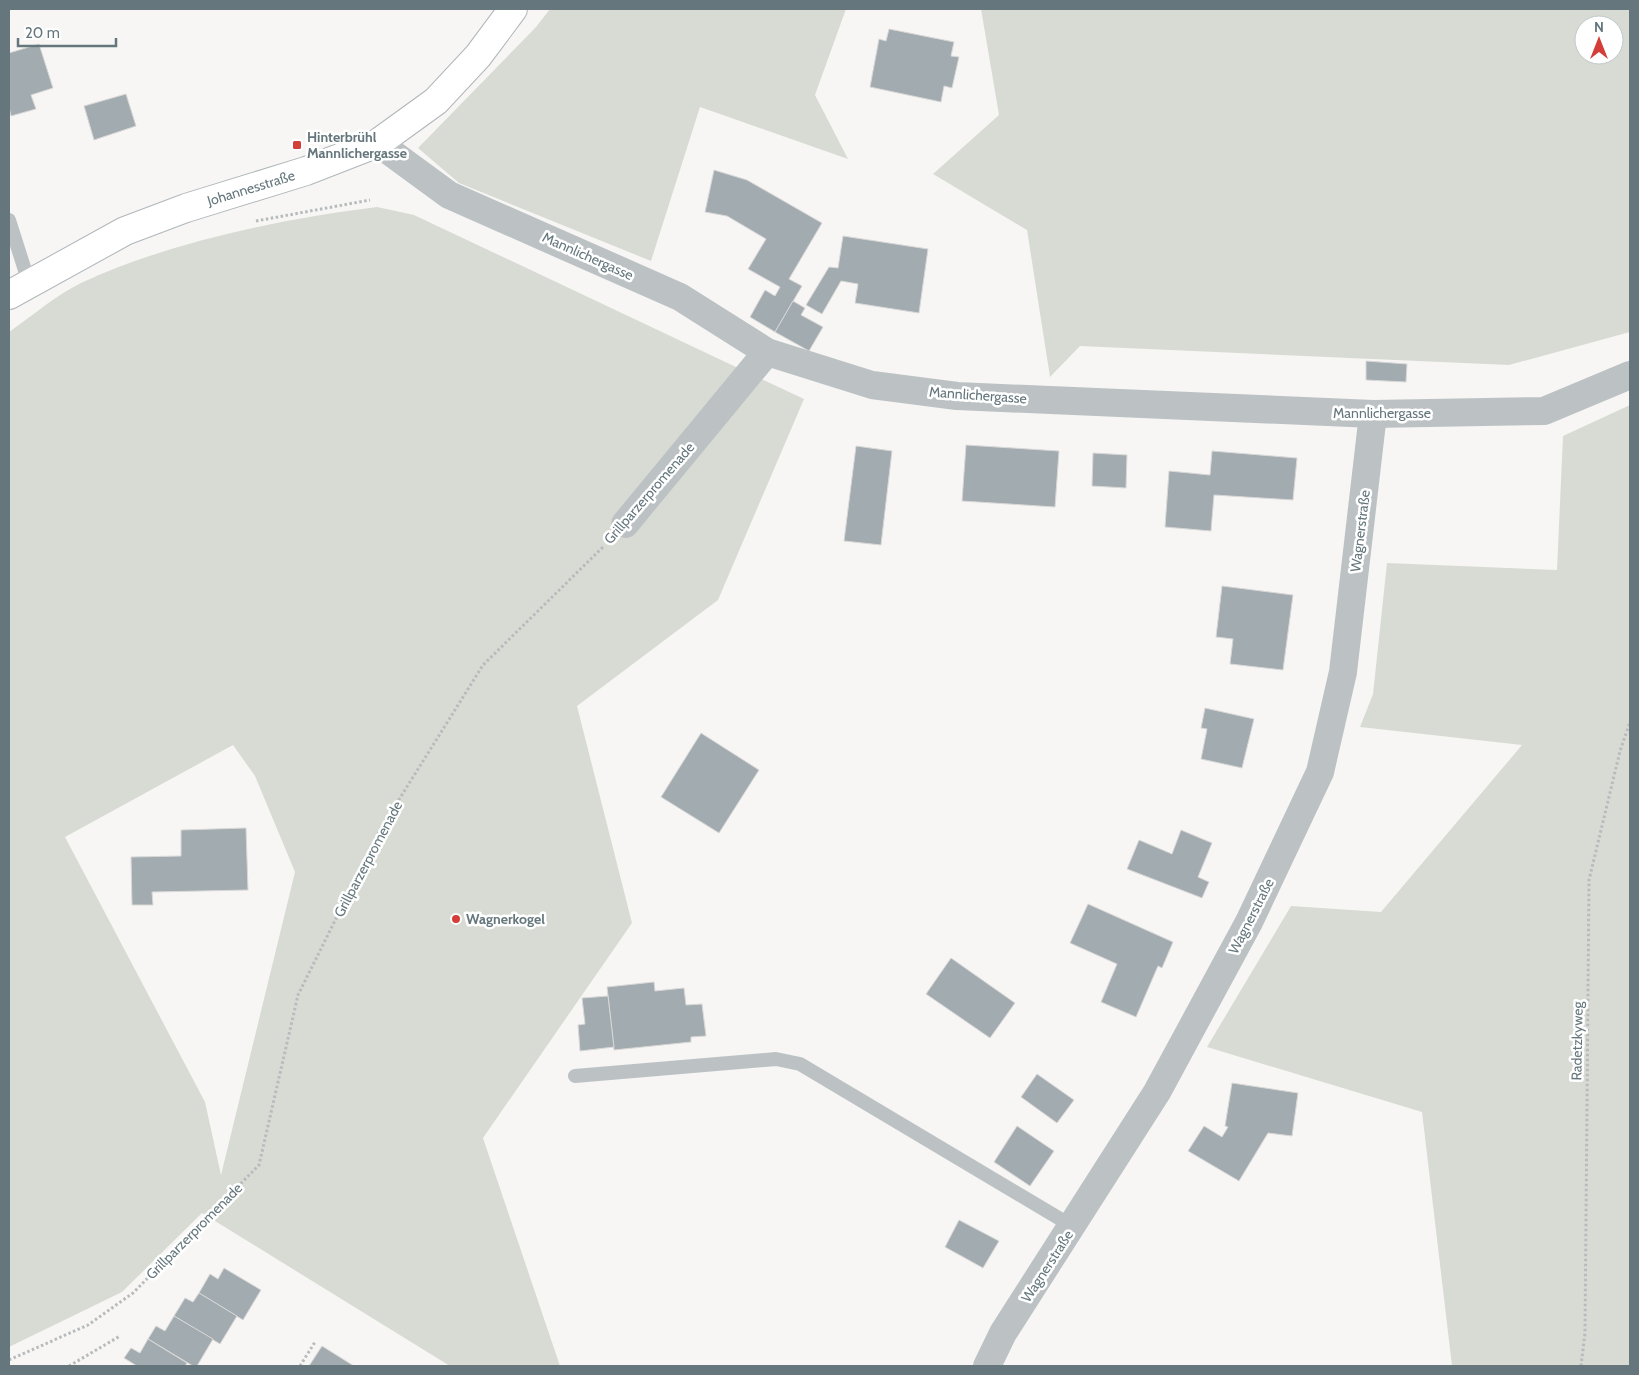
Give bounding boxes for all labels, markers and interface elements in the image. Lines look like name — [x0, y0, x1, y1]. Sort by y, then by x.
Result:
scale bar — [18, 15, 115, 47]
north arrow — [1574, 15, 1624, 65]
text: N — [1594, 18, 1604, 36]
text: 20 m — [25, 24, 60, 42]
place label: Hinterbrühl Mannlichergasse — [307, 128, 407, 162]
marker: Hinterbrühl Mannlichergasse — [291, 139, 303, 151]
street label: Johannesstraße — [204, 166, 297, 210]
street label: Mannlichergasse — [540, 228, 636, 284]
street label: Mannlichergasse — [929, 383, 1027, 407]
street label: Mannlichergasse — [1333, 404, 1431, 422]
street label: Grillparzerpromenade — [600, 438, 698, 548]
street label: Wagnerstraße — [1346, 489, 1374, 573]
street label: Grillparzerpromenade — [330, 798, 406, 920]
street label: Wagnerstraße — [1224, 875, 1278, 957]
place label: Wagnerkogel — [466, 910, 545, 928]
marker: Wagnerkogel — [450, 913, 462, 925]
street label: Radetzkyweg — [1567, 1000, 1587, 1081]
street label: Grillparzerpromenade — [142, 1179, 246, 1283]
street label: Wagnerstraße — [1017, 1226, 1077, 1306]

